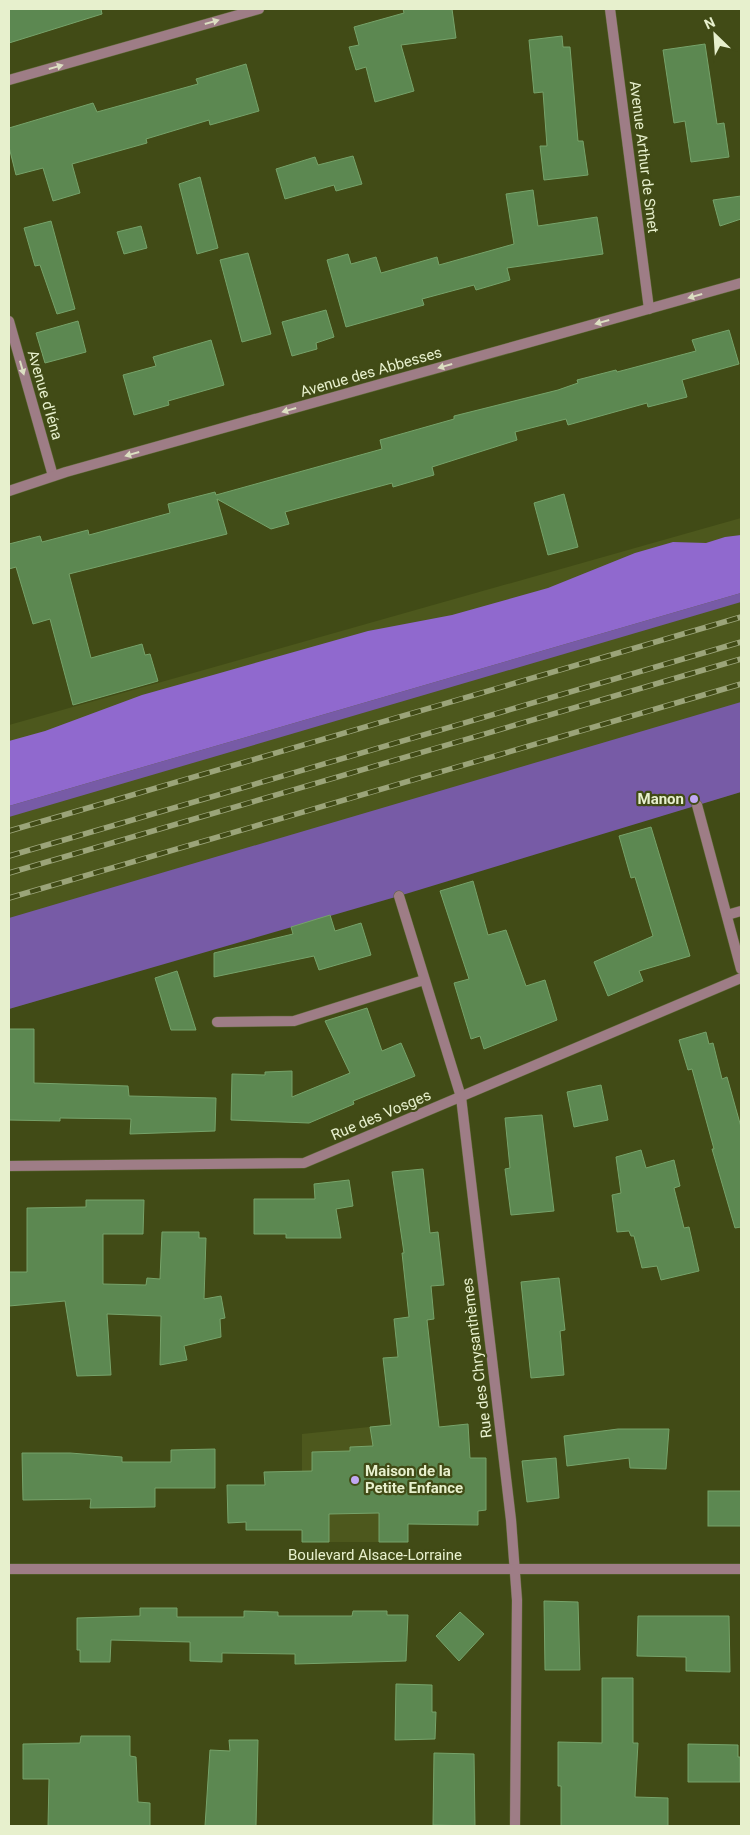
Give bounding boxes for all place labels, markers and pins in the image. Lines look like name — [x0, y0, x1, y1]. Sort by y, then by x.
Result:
place label: Manon — [638, 790, 684, 808]
marker: Manon — [688, 793, 700, 805]
place label: Maison de la Petite Enfance — [365, 1462, 463, 1497]
marker: Maison de la Petite Enfance — [349, 1474, 361, 1486]

